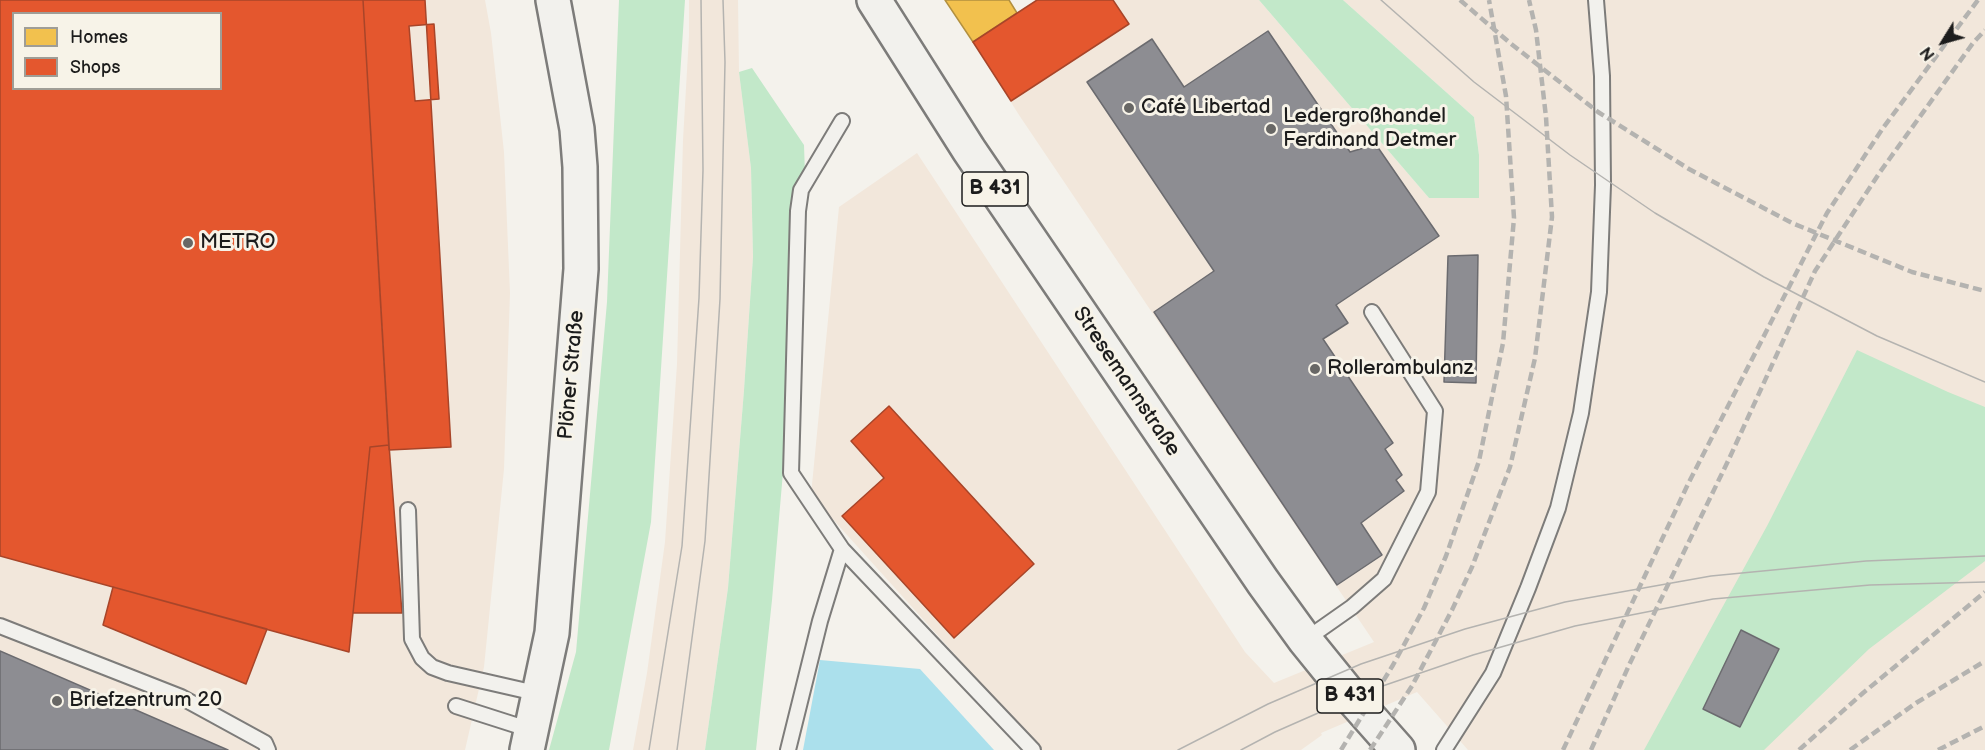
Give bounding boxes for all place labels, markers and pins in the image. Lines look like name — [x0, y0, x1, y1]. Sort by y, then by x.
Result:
place label: Café Libertad — [1141, 95, 1271, 121]
marker: Café Libertad — [1122, 101, 1136, 115]
place label: Ledergroßhandel Ferdinand Detmer — [1283, 104, 1456, 154]
marker: Ledergroßhandel Ferdinand Detmer — [1264, 122, 1278, 136]
place label: METRO — [200, 230, 276, 256]
marker: METRO — [181, 236, 195, 250]
place label: Rollerambulanz — [1327, 356, 1474, 382]
marker: Rollerambulanz — [1308, 362, 1322, 376]
place label: Briefzentrum 20 — [69, 688, 222, 714]
marker: Briefzentrum 20 — [50, 694, 64, 708]

